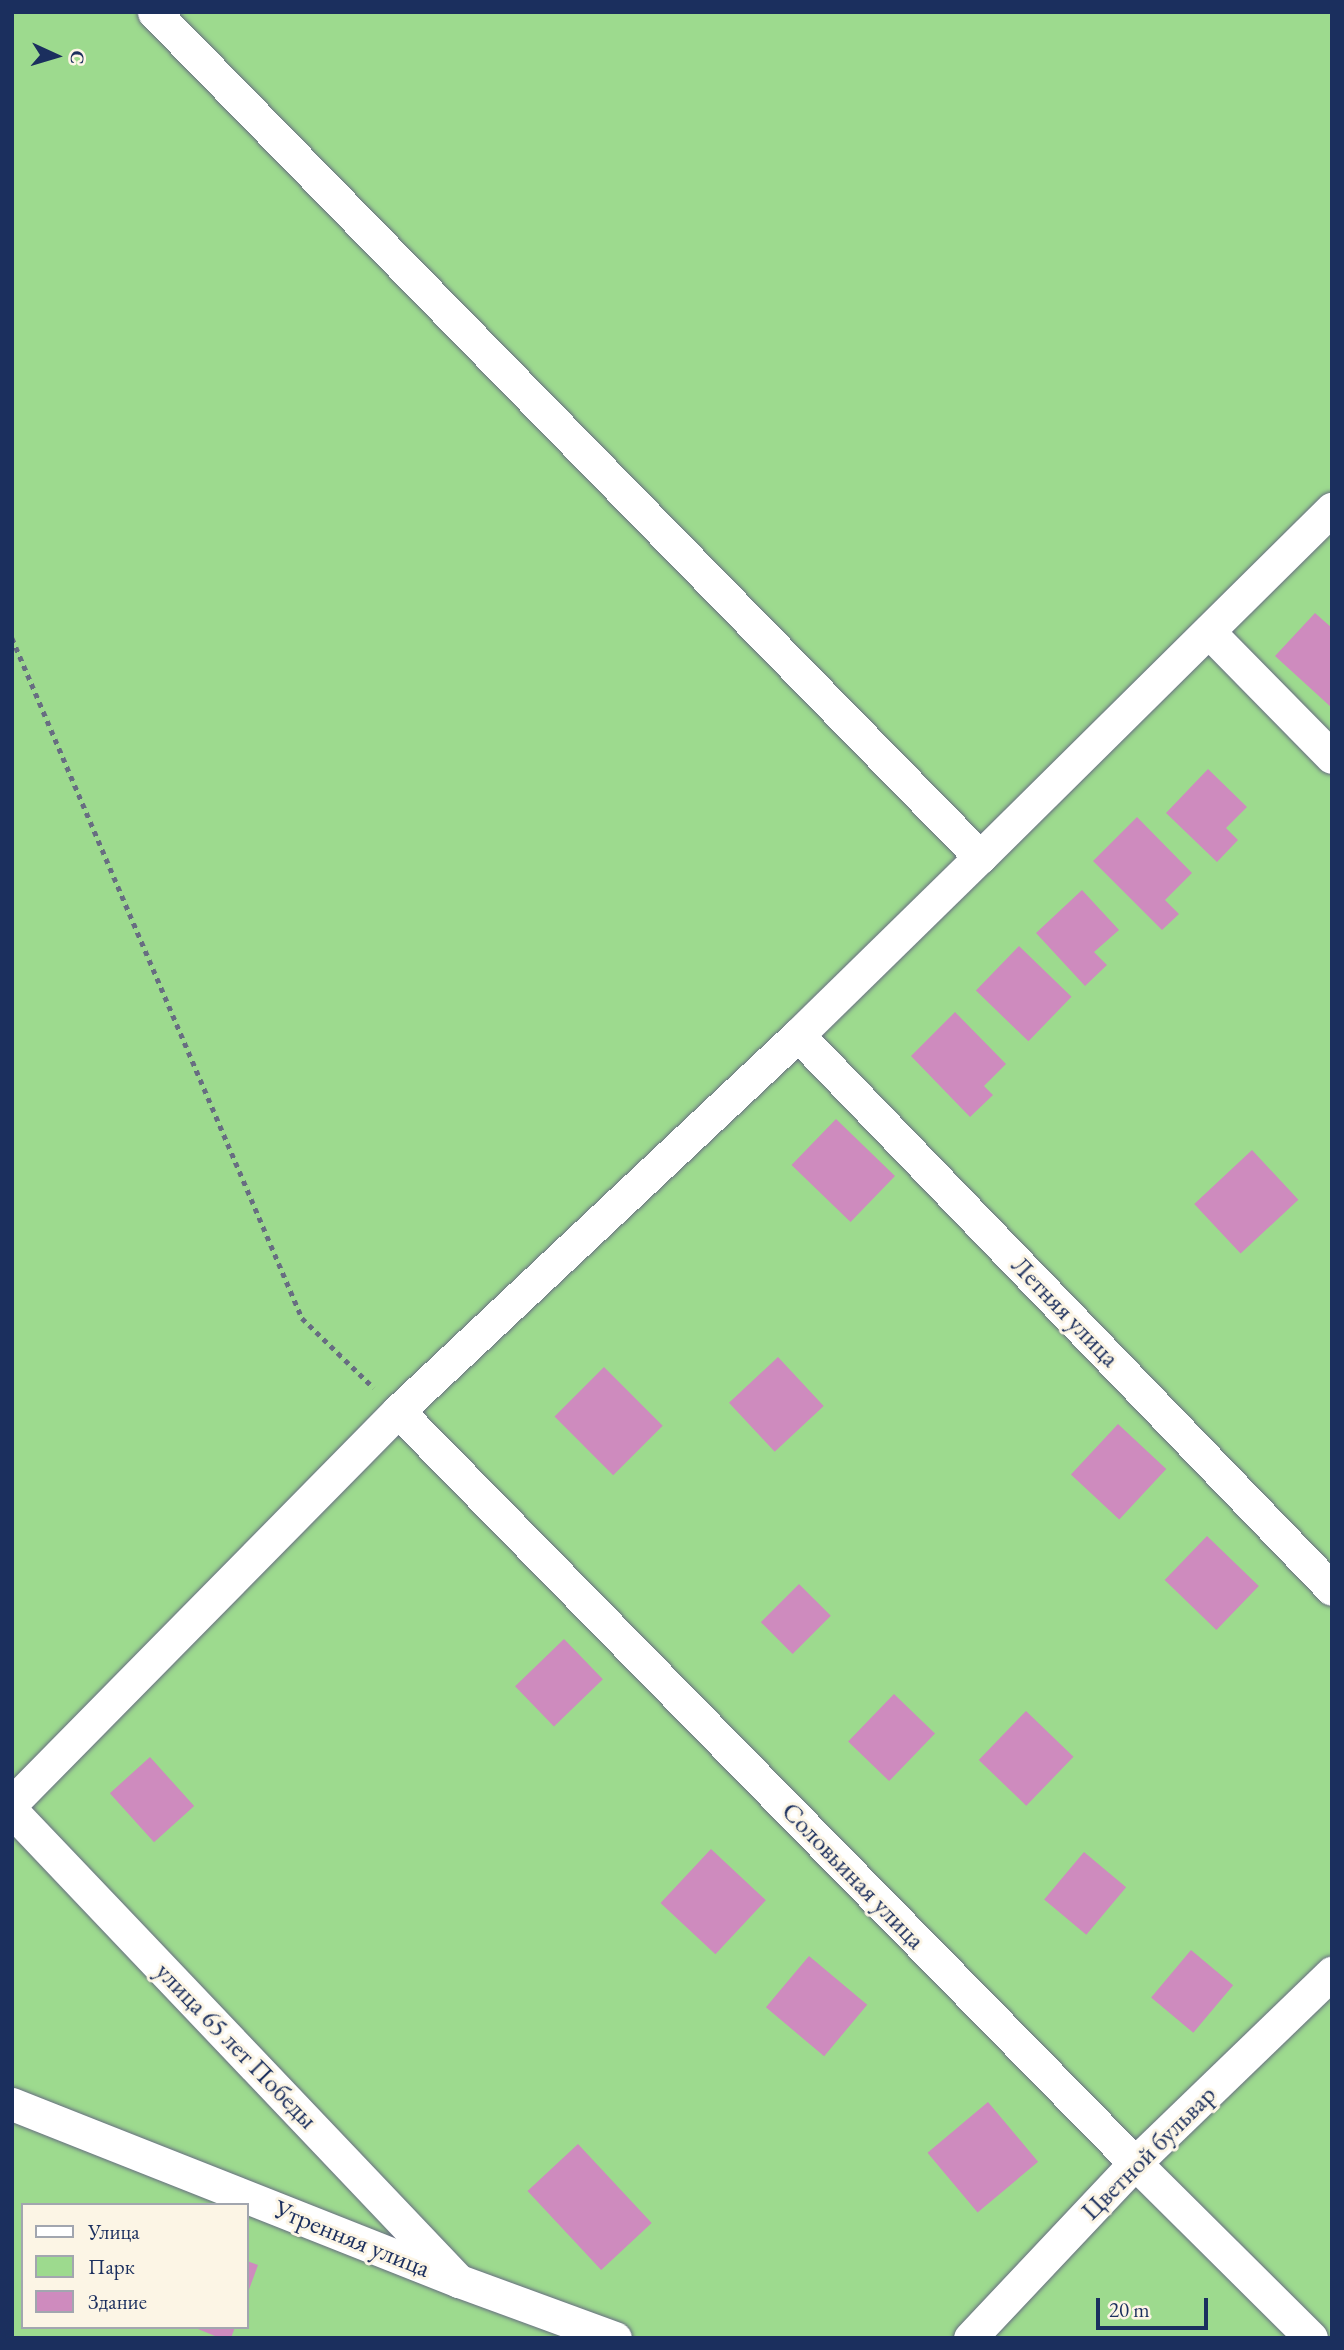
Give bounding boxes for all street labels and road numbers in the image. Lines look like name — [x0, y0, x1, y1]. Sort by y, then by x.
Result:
street label: Летняя улица — [1004, 1250, 1126, 1374]
street label: Соловьиная улица — [775, 1796, 931, 1956]
street label: улица 65 лет Победы — [149, 1956, 323, 2136]
street label: Цветной бульвар — [1075, 2079, 1223, 2227]
street label: Утренняя улица — [269, 2194, 435, 2284]

